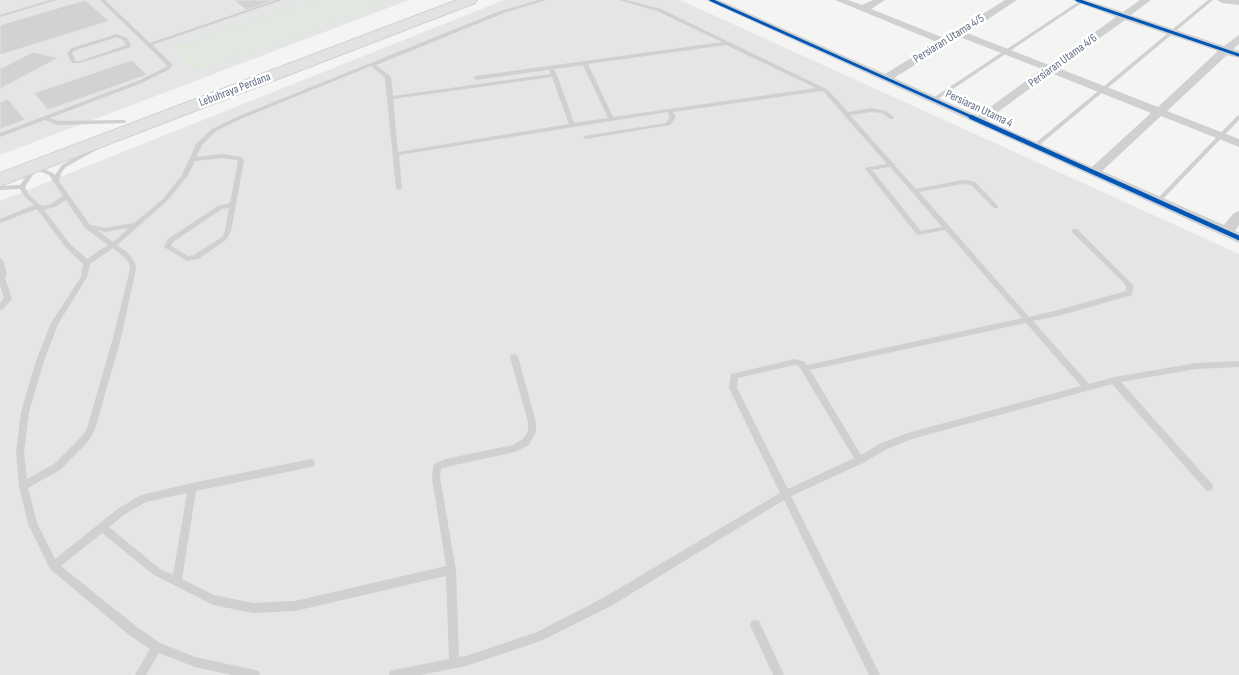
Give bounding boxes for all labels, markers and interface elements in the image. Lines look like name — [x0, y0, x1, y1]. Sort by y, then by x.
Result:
street label: Persiaran Utama 4/5 — [911, 11, 987, 67]
street label: Persiaran Utama 4/6 — [1026, 31, 1100, 91]
street label: Lebuhraya Perdana — [197, 70, 273, 110]
street label: Persiaran Utama 4 — [943, 87, 1015, 131]

